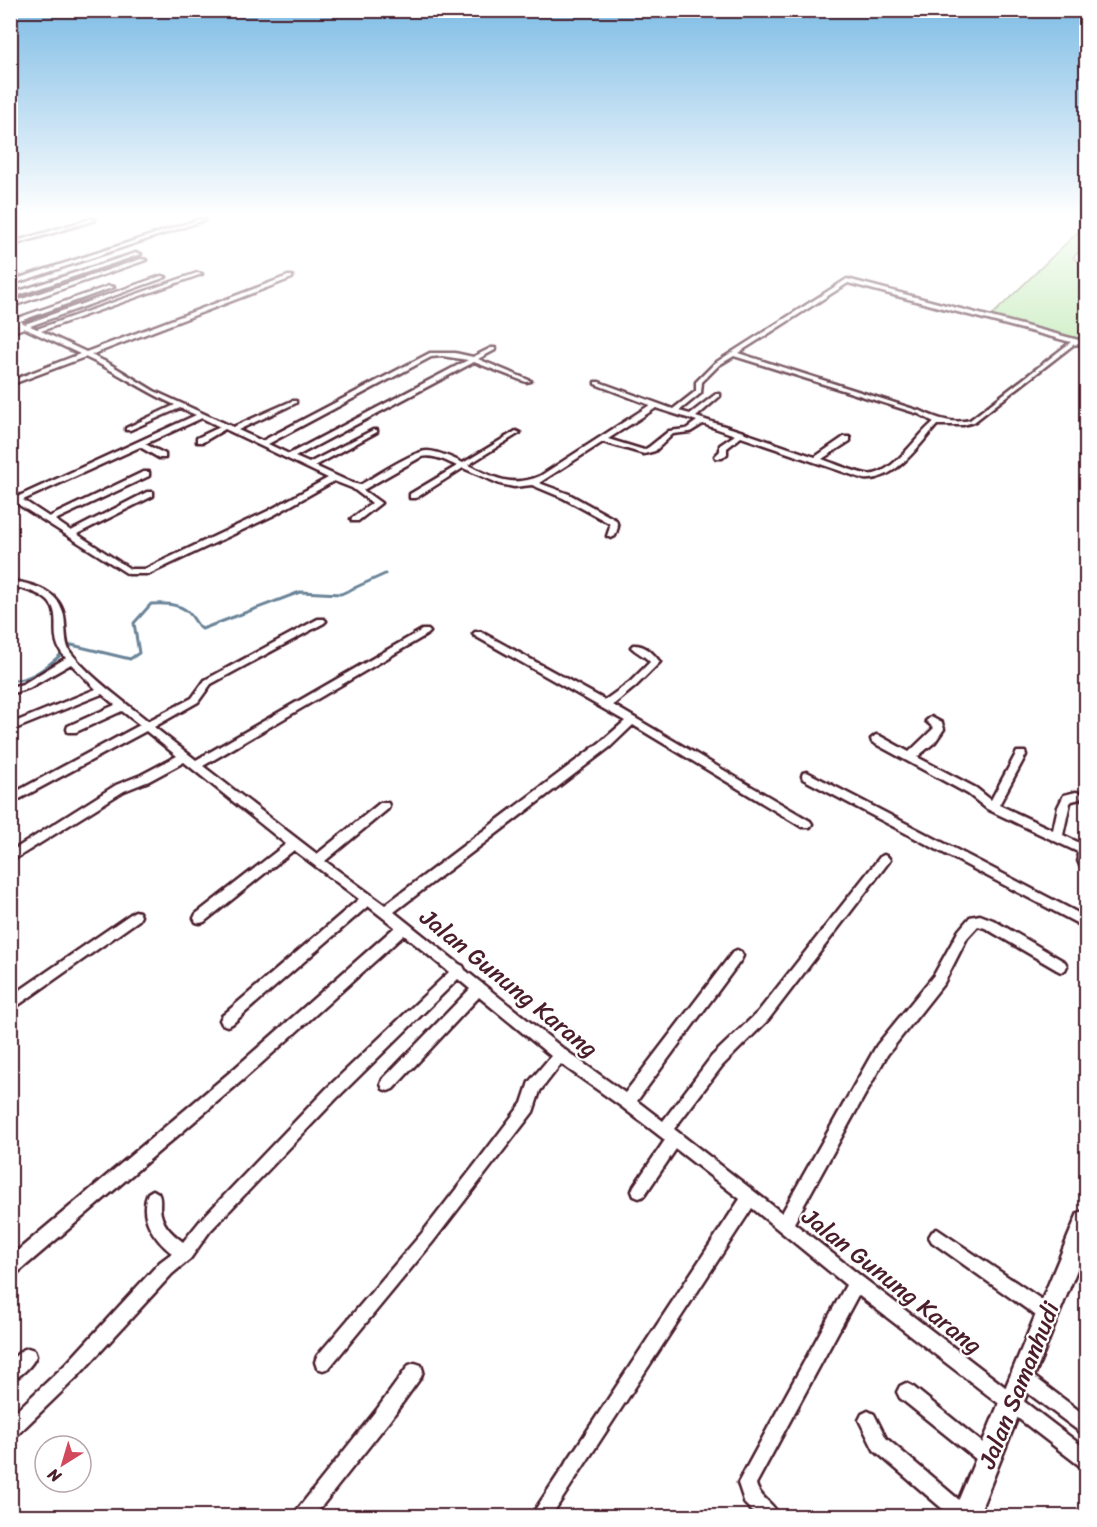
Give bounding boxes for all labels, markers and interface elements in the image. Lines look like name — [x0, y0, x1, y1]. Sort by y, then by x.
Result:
street label: Jalan Gunung Karang — [410, 897, 608, 1069]
street label: Jalan Gunung Karang — [792, 1196, 992, 1365]
street label: Jalan Samanhudi — [966, 1295, 1072, 1476]
north arrow — [33, 1434, 93, 1494]
text: N — [40, 1460, 68, 1491]

